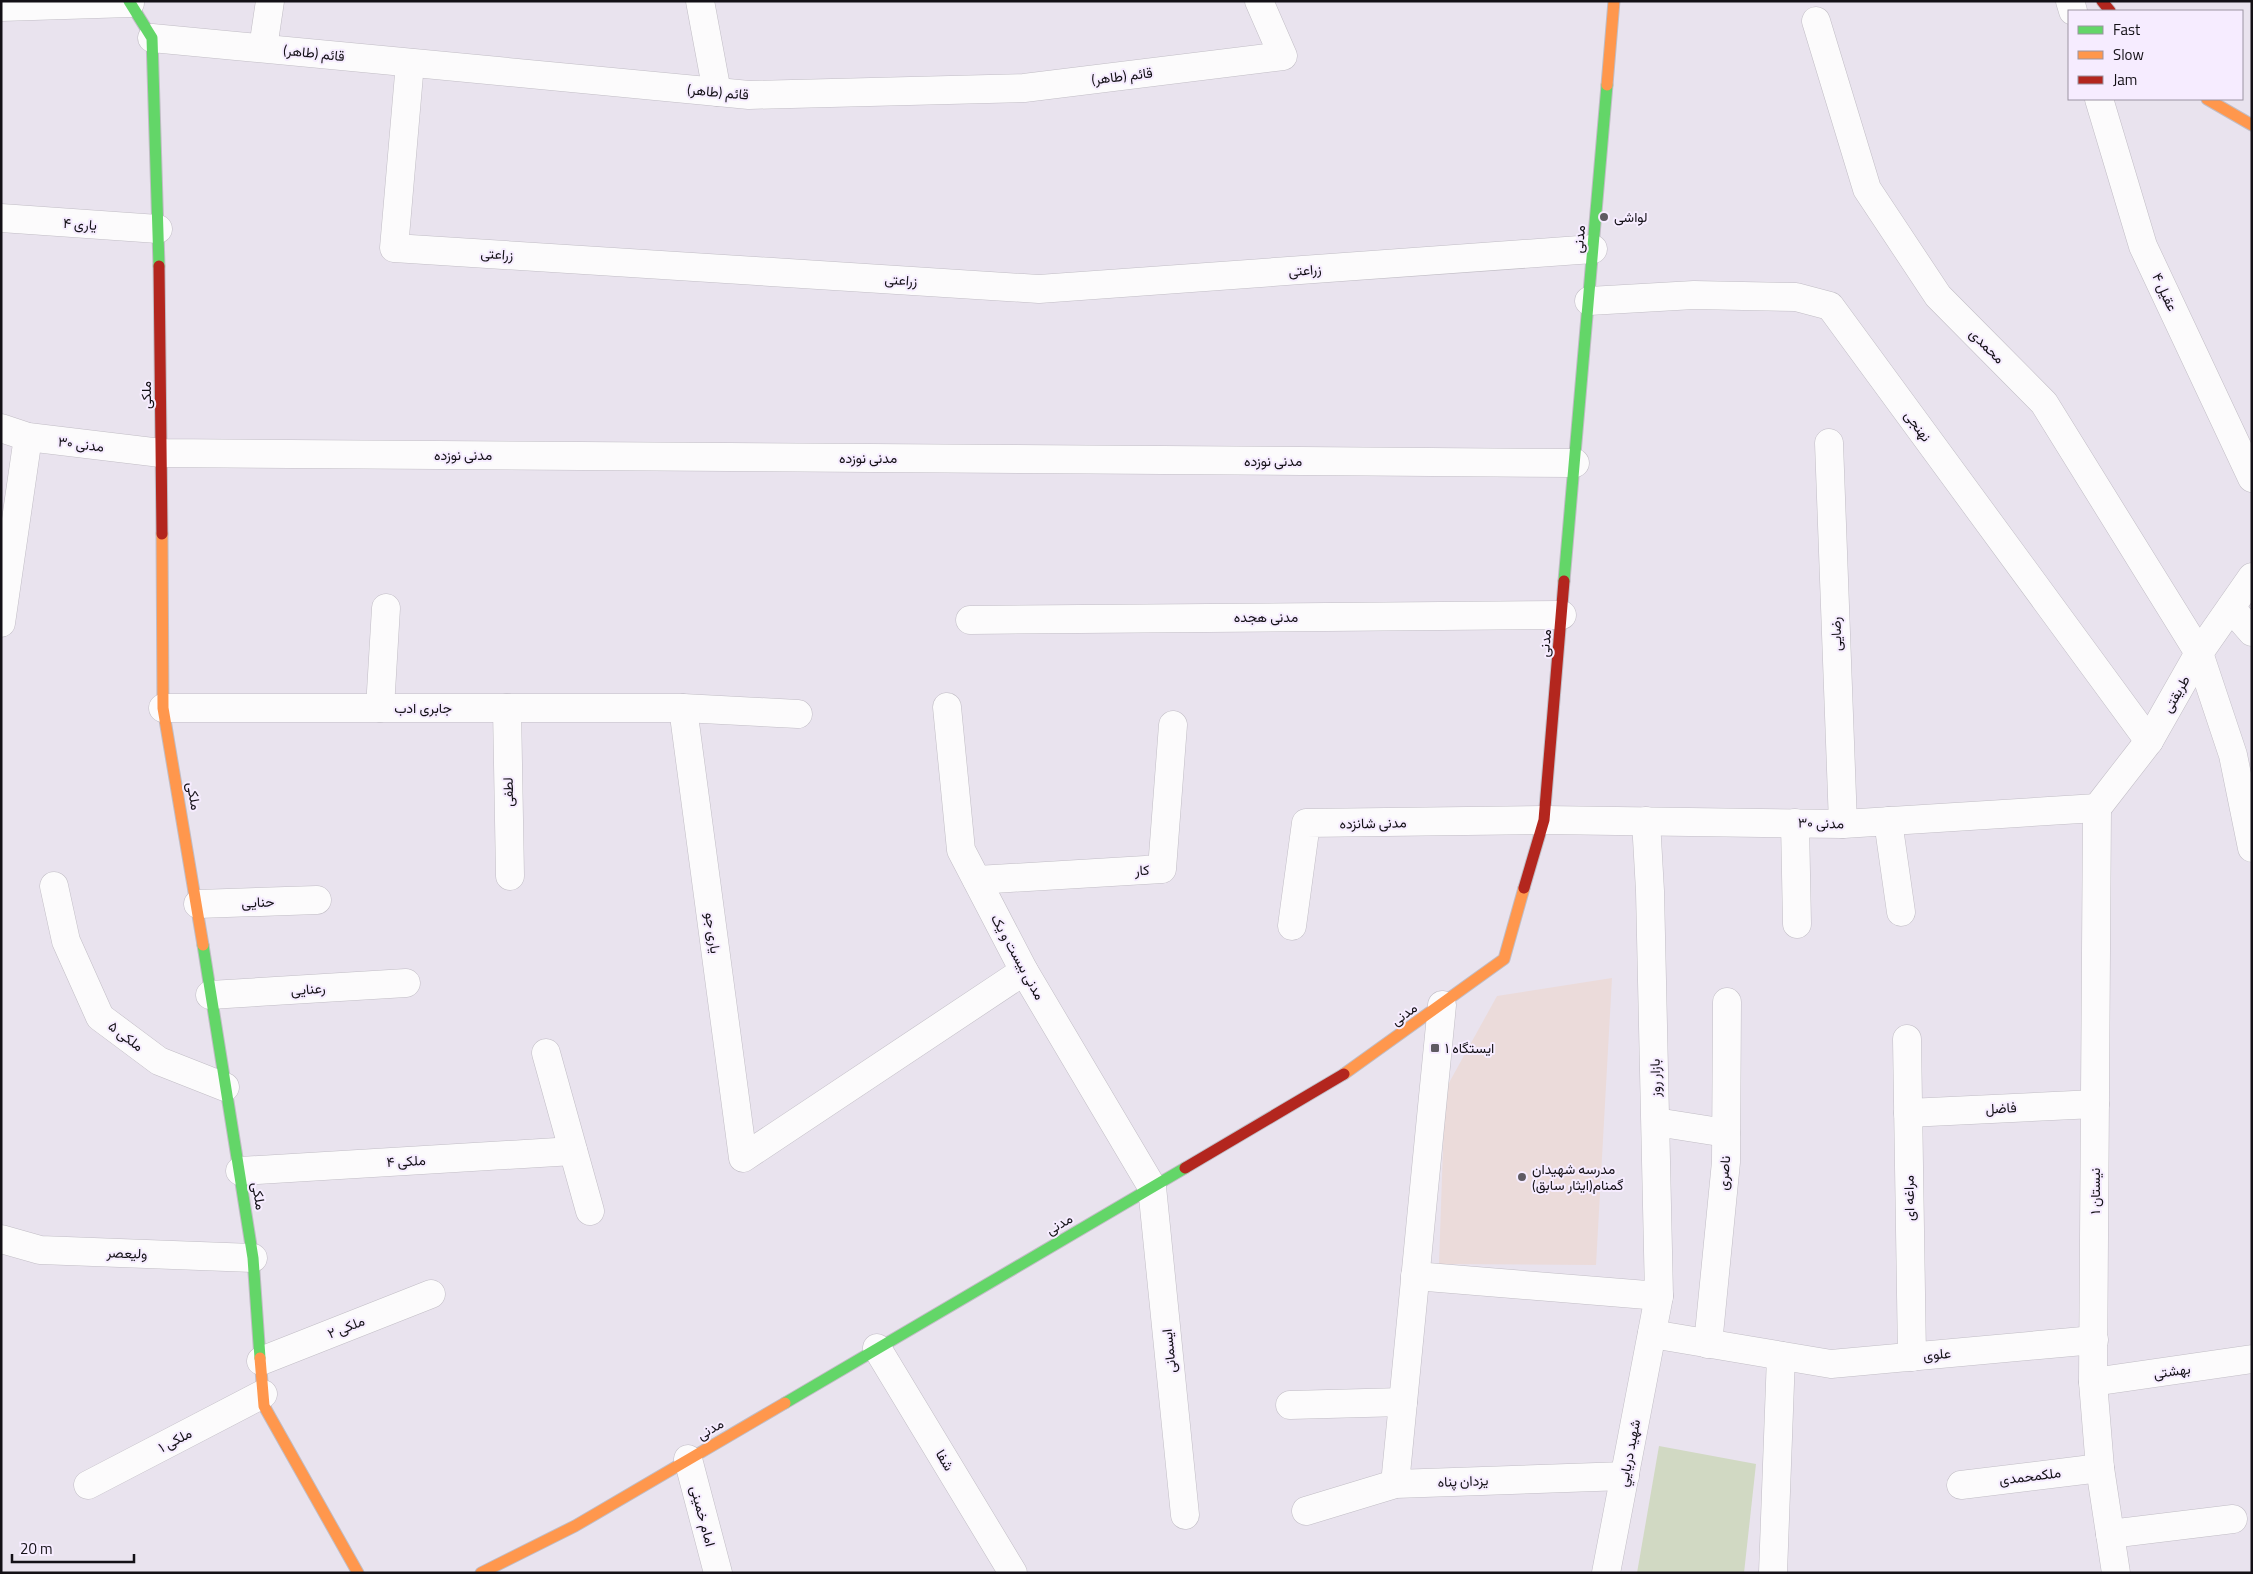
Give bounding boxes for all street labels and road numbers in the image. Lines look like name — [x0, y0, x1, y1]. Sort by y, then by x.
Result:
street label: قائم (طاهر) — [282, 39, 346, 66]
street label: قائم (طاهر) — [1090, 61, 1154, 90]
street label: قائم (طاهر) — [686, 78, 750, 105]
street label: یاری ۴ — [62, 212, 98, 235]
street label: مدنی — [1567, 224, 1590, 254]
street label: زراعتی — [480, 242, 514, 265]
street label: زراعتی — [1288, 258, 1322, 281]
street label: زراعتی — [884, 268, 918, 291]
street label: عقیل ۴ — [2147, 269, 2183, 314]
street label: محمدی — [1965, 323, 2010, 368]
street label: ملکی — [135, 381, 156, 409]
street label: نهنجی — [1900, 406, 1937, 446]
street label: مدنی ۳۰ — [57, 430, 105, 457]
street label: مدنی نوزده — [434, 444, 492, 465]
street label: مدنی نوزده — [839, 447, 897, 468]
street label: مدنی نوزده — [1244, 450, 1302, 471]
street label: مدنی هجده — [1234, 606, 1298, 627]
street label: رضایی — [1824, 616, 1847, 652]
street label: مدنی — [1533, 628, 1556, 658]
street label: طریقتی — [2156, 671, 2195, 716]
street label: جابری ادب — [394, 697, 452, 718]
street label: لطفی — [497, 777, 518, 807]
street label: ملکی — [182, 780, 207, 812]
street label: مدنی شانزده — [1339, 811, 1407, 834]
street label: مدنی ۳۰ — [1798, 812, 1844, 833]
street label: کار — [1133, 859, 1150, 880]
street label: حنایی — [241, 890, 275, 913]
street label: مدنی بیست و یک — [986, 910, 1051, 1003]
street label: یاری جو — [700, 911, 727, 955]
street label: رعنایی — [290, 977, 326, 1000]
street label: مدنی — [1386, 997, 1421, 1030]
street label: ملکی ۵ — [104, 1015, 148, 1056]
street label: بازار روز — [1644, 1059, 1665, 1098]
street label: فاضل — [1985, 1096, 2017, 1119]
street label: ملکی ۴ — [386, 1149, 426, 1172]
street label: ناصری — [1712, 1155, 1735, 1191]
street label: نیستان ۱ — [2084, 1168, 2105, 1214]
street label: مراغه ای — [1898, 1175, 1919, 1221]
street label: ملکی — [247, 1180, 272, 1211]
street label: مدنی — [1041, 1207, 1076, 1240]
street label: ولیعصر — [105, 1241, 148, 1264]
street label: ملکی ۲ — [324, 1310, 368, 1343]
street label: ایسمانی — [1156, 1328, 1181, 1374]
street label: علوی — [1922, 1342, 1952, 1365]
street label: بهشتی — [2152, 1358, 2192, 1383]
street label: مدنی — [692, 1412, 727, 1445]
street label: شهيد دريايي — [1612, 1417, 1647, 1489]
street label: ملکی ۱ — [154, 1422, 195, 1457]
street label: شفا — [931, 1445, 960, 1474]
street label: ملکمحمدی — [1998, 1461, 2062, 1490]
street label: یزدان پناه — [1437, 1469, 1489, 1492]
street label: امام خمینی — [685, 1483, 722, 1549]

